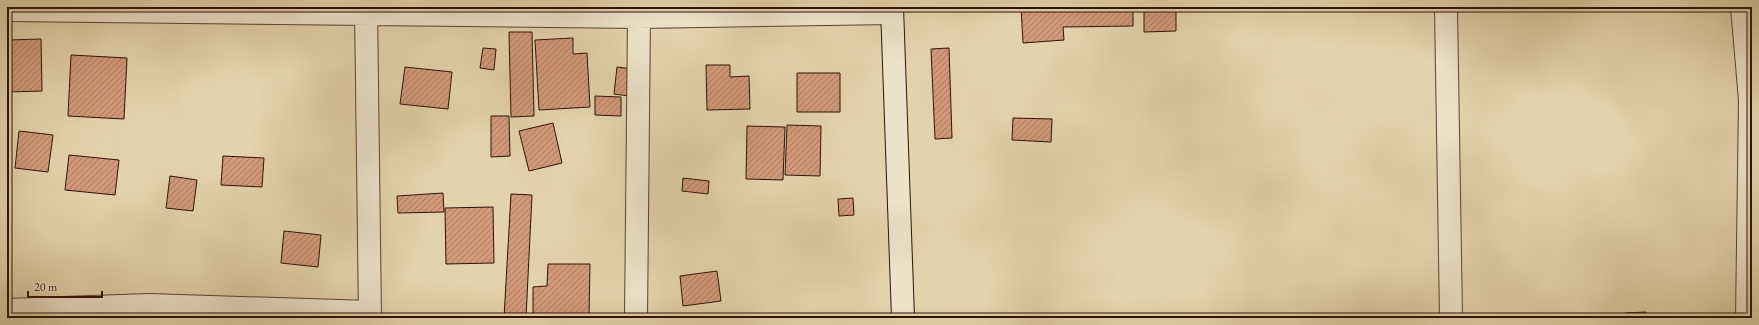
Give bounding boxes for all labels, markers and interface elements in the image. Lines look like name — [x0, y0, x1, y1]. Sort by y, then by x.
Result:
scale bar — [28, 273, 102, 299]
text: 20 m — [34, 279, 58, 295]

